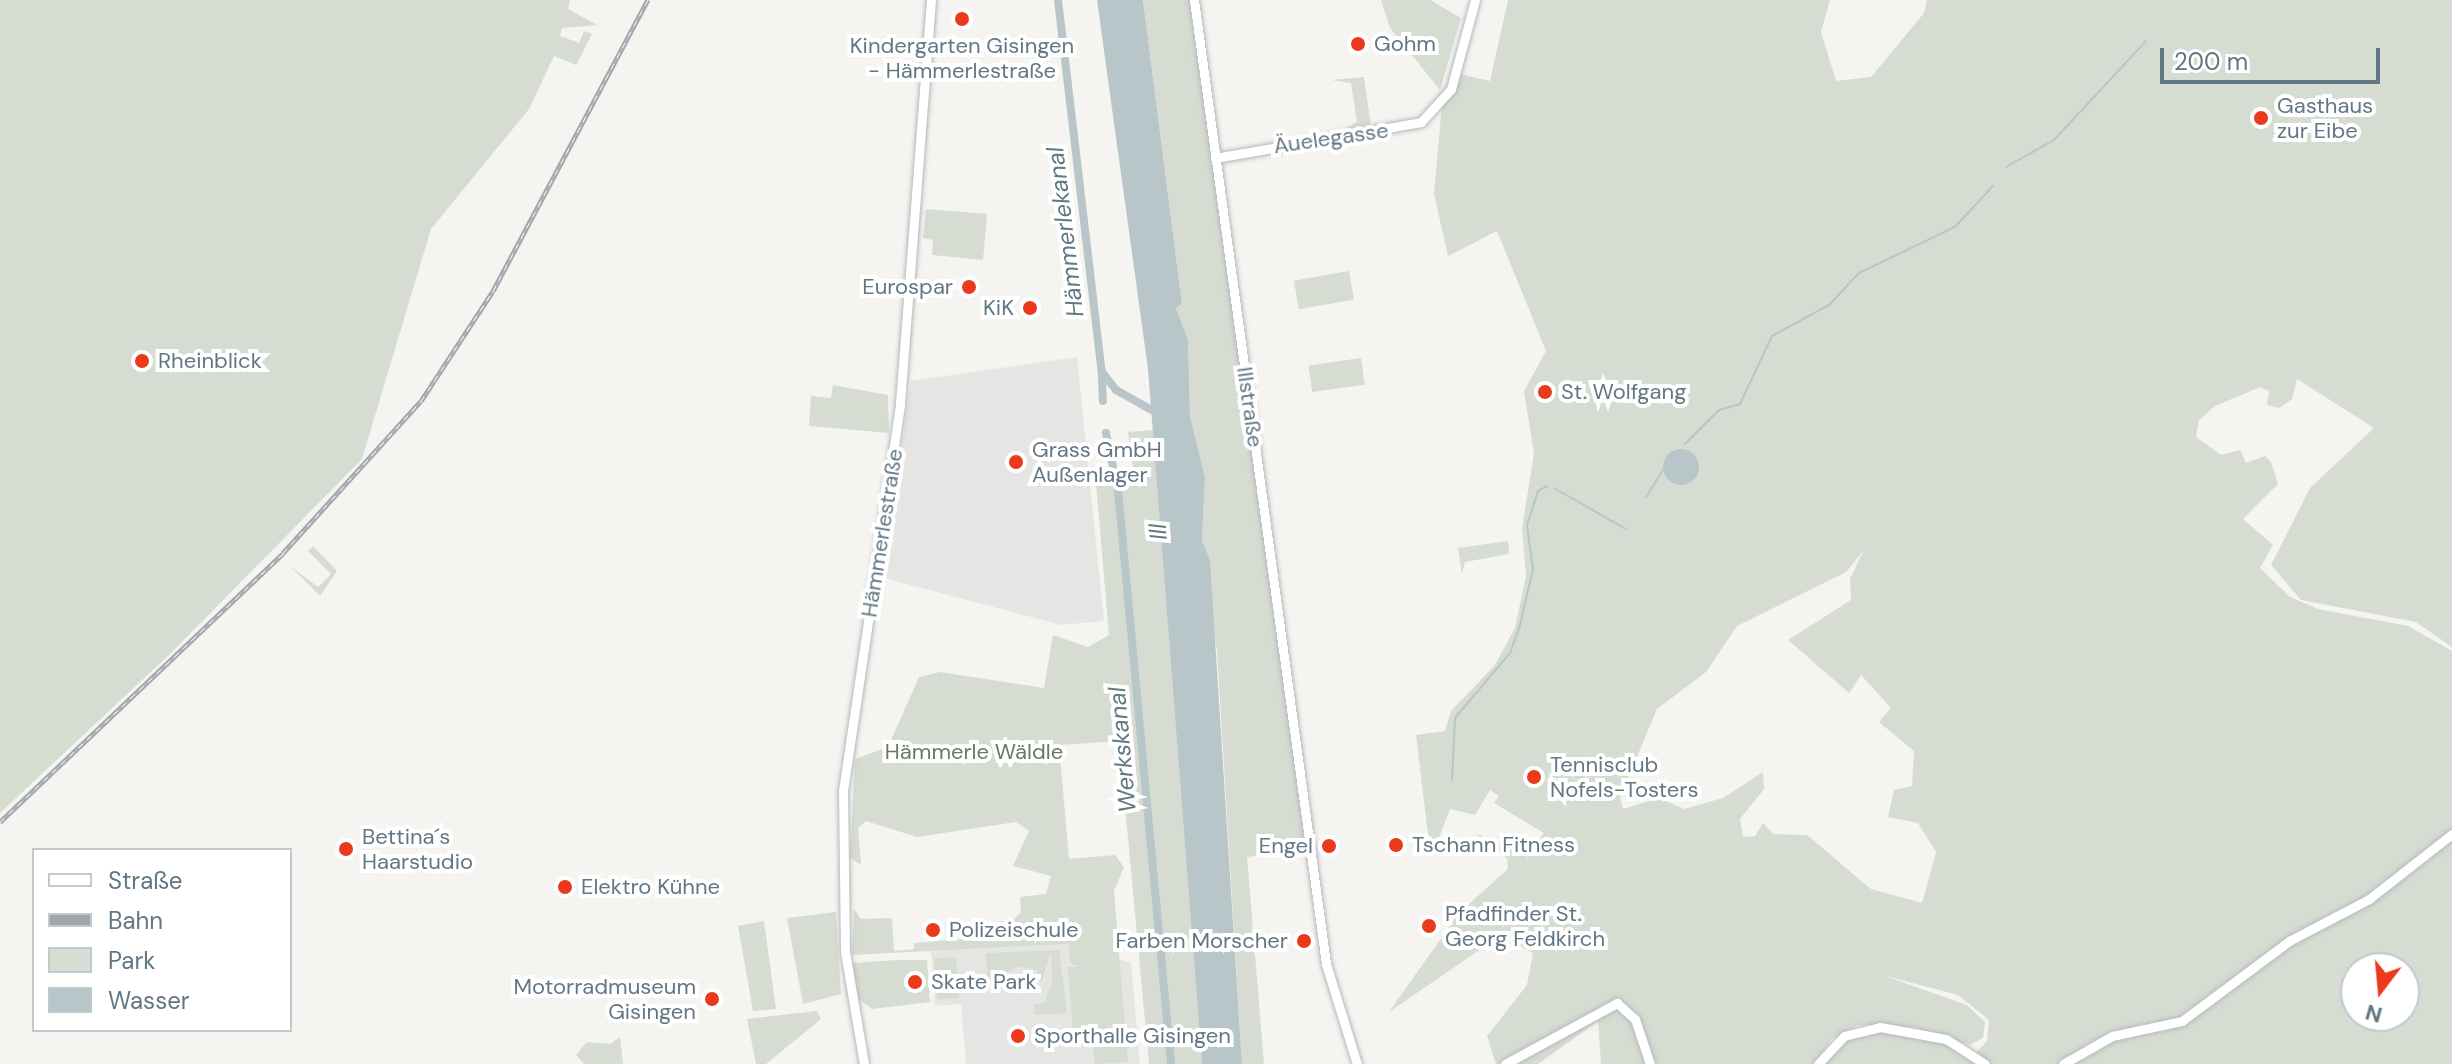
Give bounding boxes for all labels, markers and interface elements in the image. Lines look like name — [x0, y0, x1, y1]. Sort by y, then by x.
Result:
marker: Kindergarten Gisingen - Hämmerlestraße — [953, 10, 971, 28]
place label: Gohm — [1374, 31, 1436, 57]
place label: Kindergarten Gisingen - Hämmerlestraße — [850, 32, 1074, 84]
scale bar — [2164, 32, 2384, 82]
marker: Gohm — [1349, 35, 1367, 53]
text: 200 m — [2174, 46, 2248, 77]
place label: Gasthaus zur Eibe — [2277, 92, 2373, 144]
marker: Gasthaus zur Eibe — [2252, 109, 2270, 127]
street label: Äuelegasse — [1272, 117, 1390, 159]
water label: Hämmerlekanal — [1040, 145, 1090, 319]
place label: Eurospar — [862, 274, 953, 300]
marker: Eurospar — [960, 278, 978, 296]
place label: KiK — [983, 295, 1014, 321]
marker: KiK — [1021, 299, 1039, 317]
place label: Rheinblick — [158, 348, 262, 374]
marker: Rheinblick — [133, 352, 151, 370]
street label: Illstraße — [1231, 365, 1269, 449]
place label: St. Wolfgang — [1561, 379, 1686, 405]
marker: St. Wolfgang — [1536, 383, 1554, 401]
place label: Grass GmbH Außenlager — [1032, 436, 1162, 488]
street label: Hämmerlestraße — [856, 447, 908, 619]
marker: Grass GmbH Außenlager — [1007, 453, 1025, 471]
water label: Ill — [1143, 523, 1173, 541]
water label: Werkskanal — [1102, 686, 1142, 814]
park label: Hämmerle Wäldle — [885, 739, 1063, 765]
place label: Tennisclub Nofels-Tosters — [1550, 751, 1698, 802]
marker: Tennisclub Nofels-Tosters — [1525, 768, 1543, 786]
place label: Bettina´s Haarstudio — [362, 823, 473, 874]
place label: Tschann Fitness — [1412, 832, 1575, 858]
place label: Engel — [1259, 833, 1313, 859]
marker: Tschann Fitness — [1387, 836, 1405, 854]
marker: Engel — [1320, 837, 1338, 855]
marker: Bettina´s Haarstudio — [337, 840, 355, 858]
legend — [32, 848, 292, 1032]
text: Straße — [108, 865, 182, 896]
place label: Elektro Kühne — [581, 874, 720, 900]
marker: Elektro Kühne — [556, 878, 574, 896]
place label: Pfadfinder St. Georg Feldkirch — [1445, 900, 1605, 952]
text: Bahn — [108, 905, 163, 936]
place label: Polizeischule — [949, 917, 1078, 943]
marker: Pfadfinder St. Georg Feldkirch — [1420, 917, 1438, 935]
marker: Polizeischule — [924, 921, 942, 939]
place label: Farben Morscher — [1116, 928, 1288, 954]
marker: Farben Morscher — [1295, 932, 1313, 950]
text: Park — [108, 945, 155, 976]
north arrow — [2340, 952, 2420, 1032]
place label: Skate Park — [931, 969, 1037, 995]
place label: Motorradmuseum Gisingen — [514, 973, 696, 1024]
marker: Skate Park — [906, 973, 924, 991]
text: Wasser — [108, 985, 190, 1016]
marker: Motorradmuseum Gisingen — [703, 990, 721, 1008]
text: N — [2362, 997, 2386, 1030]
place label: Sporthalle Gisingen — [1034, 1023, 1231, 1049]
marker: Sporthalle Gisingen — [1009, 1027, 1027, 1045]

